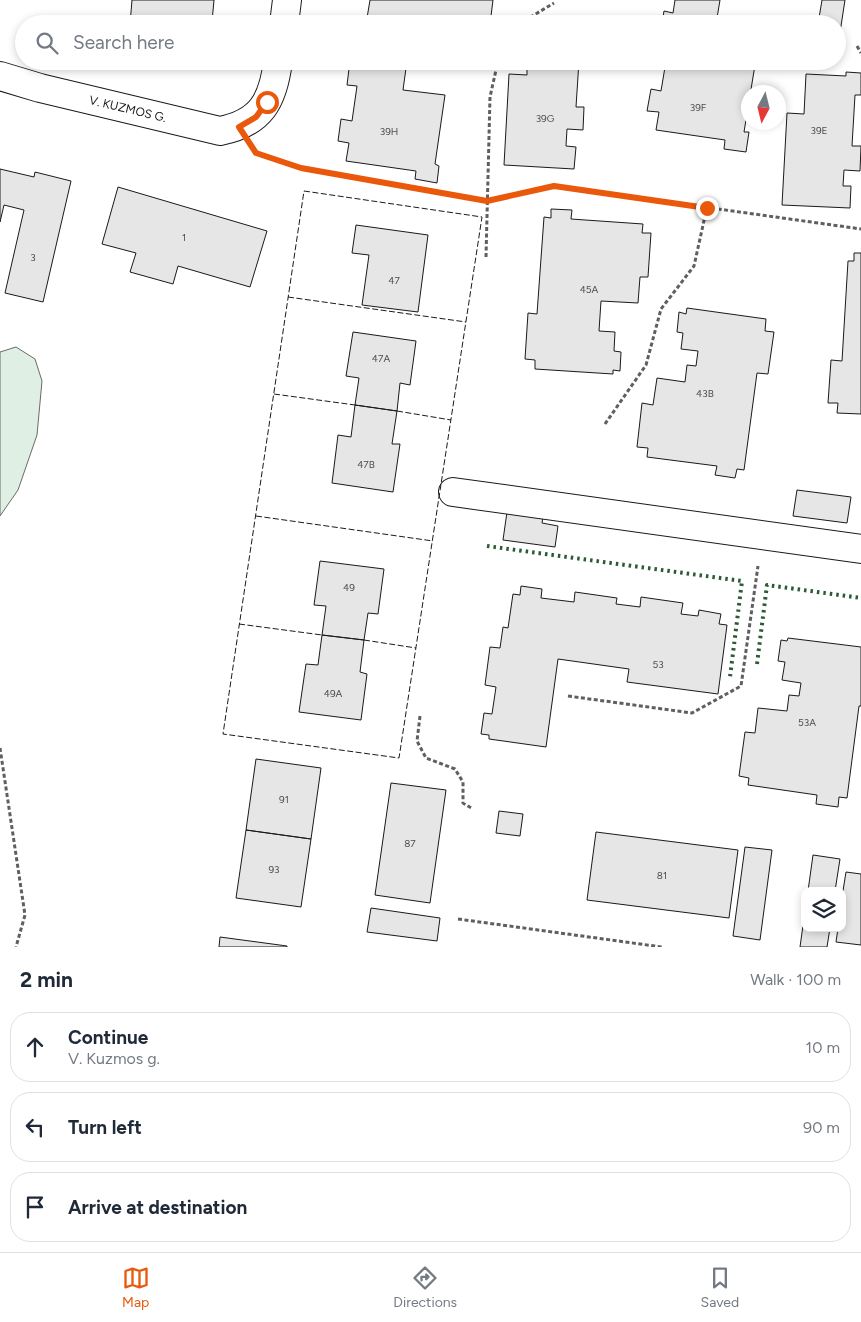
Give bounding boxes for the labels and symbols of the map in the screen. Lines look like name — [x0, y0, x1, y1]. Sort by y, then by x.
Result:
north arrow — [741, 85, 786, 130]
route start — [256, 91, 279, 114]
street label: V. KUZMOS G. — [88, 93, 168, 125]
house number: 39F — [690, 101, 707, 114]
house number: 39G — [536, 112, 555, 125]
house number: 39E — [810, 124, 828, 137]
house number: 39H — [380, 125, 398, 138]
route end — [696, 197, 719, 220]
house number: 1 — [182, 231, 186, 244]
house number: 3 — [30, 251, 36, 264]
house number: 47 — [388, 274, 400, 287]
house number: 45A — [580, 283, 599, 296]
house number: 47A — [372, 352, 390, 365]
house number: 43B — [696, 387, 714, 400]
house number: 47B — [357, 458, 375, 471]
house number: 49 — [343, 581, 355, 594]
house number: 53 — [652, 658, 664, 671]
house number: 49A — [324, 687, 343, 700]
house number: 53A — [798, 716, 816, 729]
house number: 91 — [279, 793, 289, 806]
house number: 87 — [404, 837, 416, 850]
house number: 93 — [268, 863, 280, 876]
house number: 81 — [657, 869, 667, 882]

